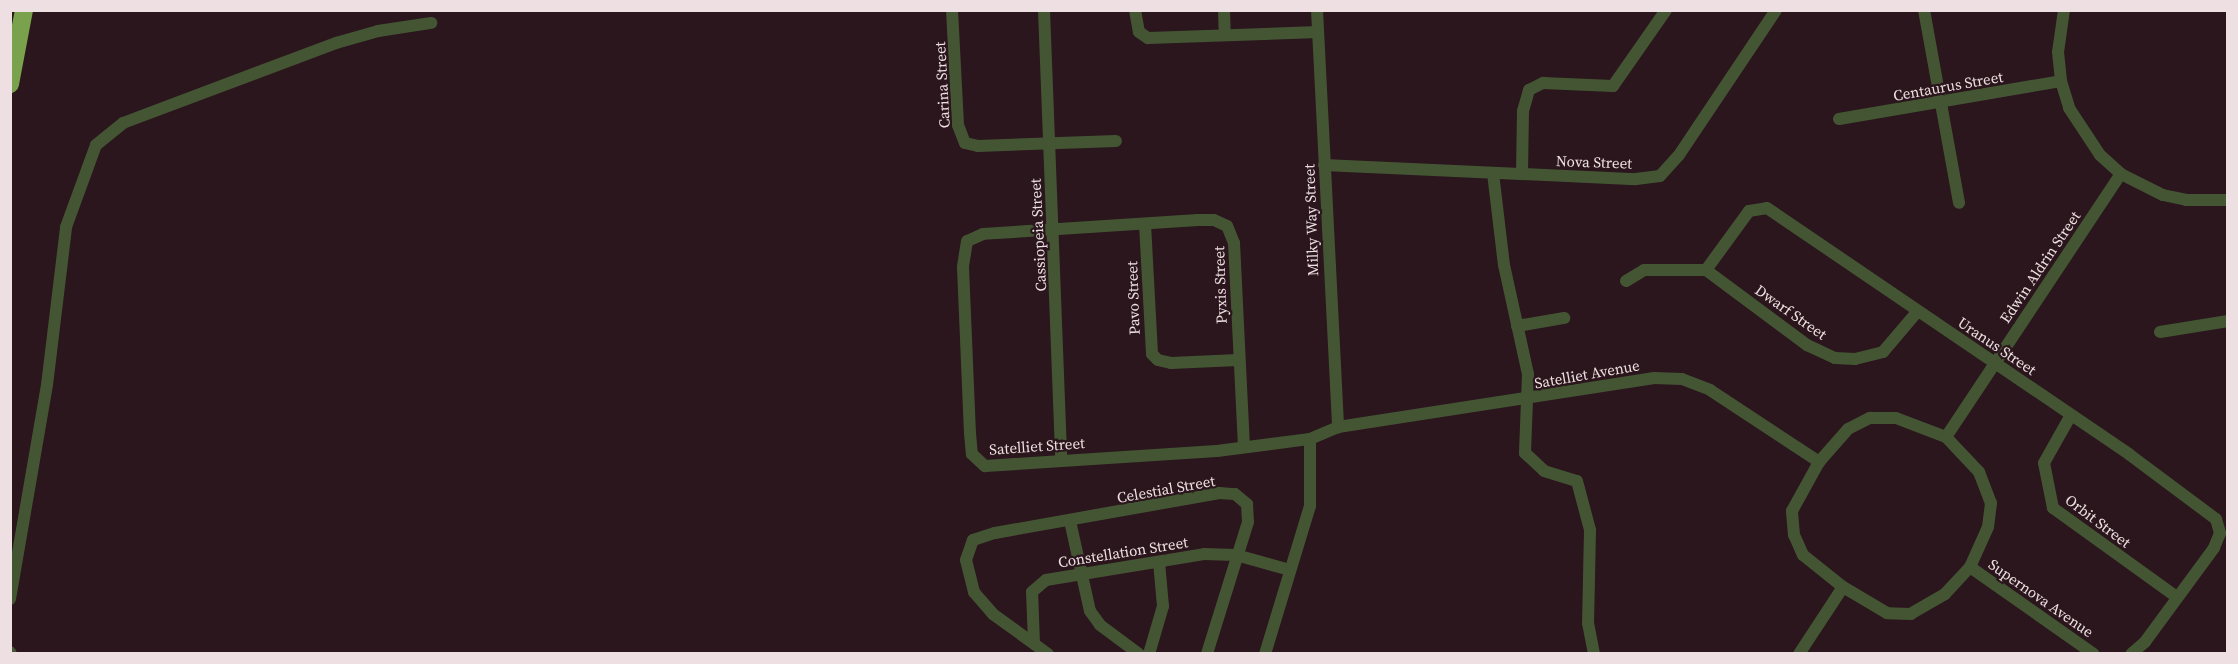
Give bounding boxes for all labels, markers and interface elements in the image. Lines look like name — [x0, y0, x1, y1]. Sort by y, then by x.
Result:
street label: Carina Street — [931, 41, 953, 129]
street label: Centaurus Street — [1892, 67, 2004, 105]
street label: Nova Street — [1556, 152, 1632, 172]
street label: Milky Way Street — [1300, 163, 1322, 277]
street label: Cassiopeia Street — [1026, 178, 1050, 292]
street label: Edwin Aldrin Street — [1996, 208, 2084, 326]
street label: Pyxis Street — [1210, 246, 1230, 324]
street label: Pavo Street — [1123, 261, 1143, 335]
street label: Dwarf Street — [1752, 281, 1830, 343]
street label: Uranus Street — [1954, 313, 2040, 379]
street label: Satelliet Avenue — [1533, 356, 1641, 392]
street label: Satelliet Street — [989, 434, 1085, 458]
street label: Celestial Street — [1116, 472, 1216, 506]
street label: Orbit Street — [2062, 491, 2134, 551]
street label: Constellation Street — [1057, 533, 1189, 571]
street label: Supernova Avenue — [1985, 555, 2097, 641]

